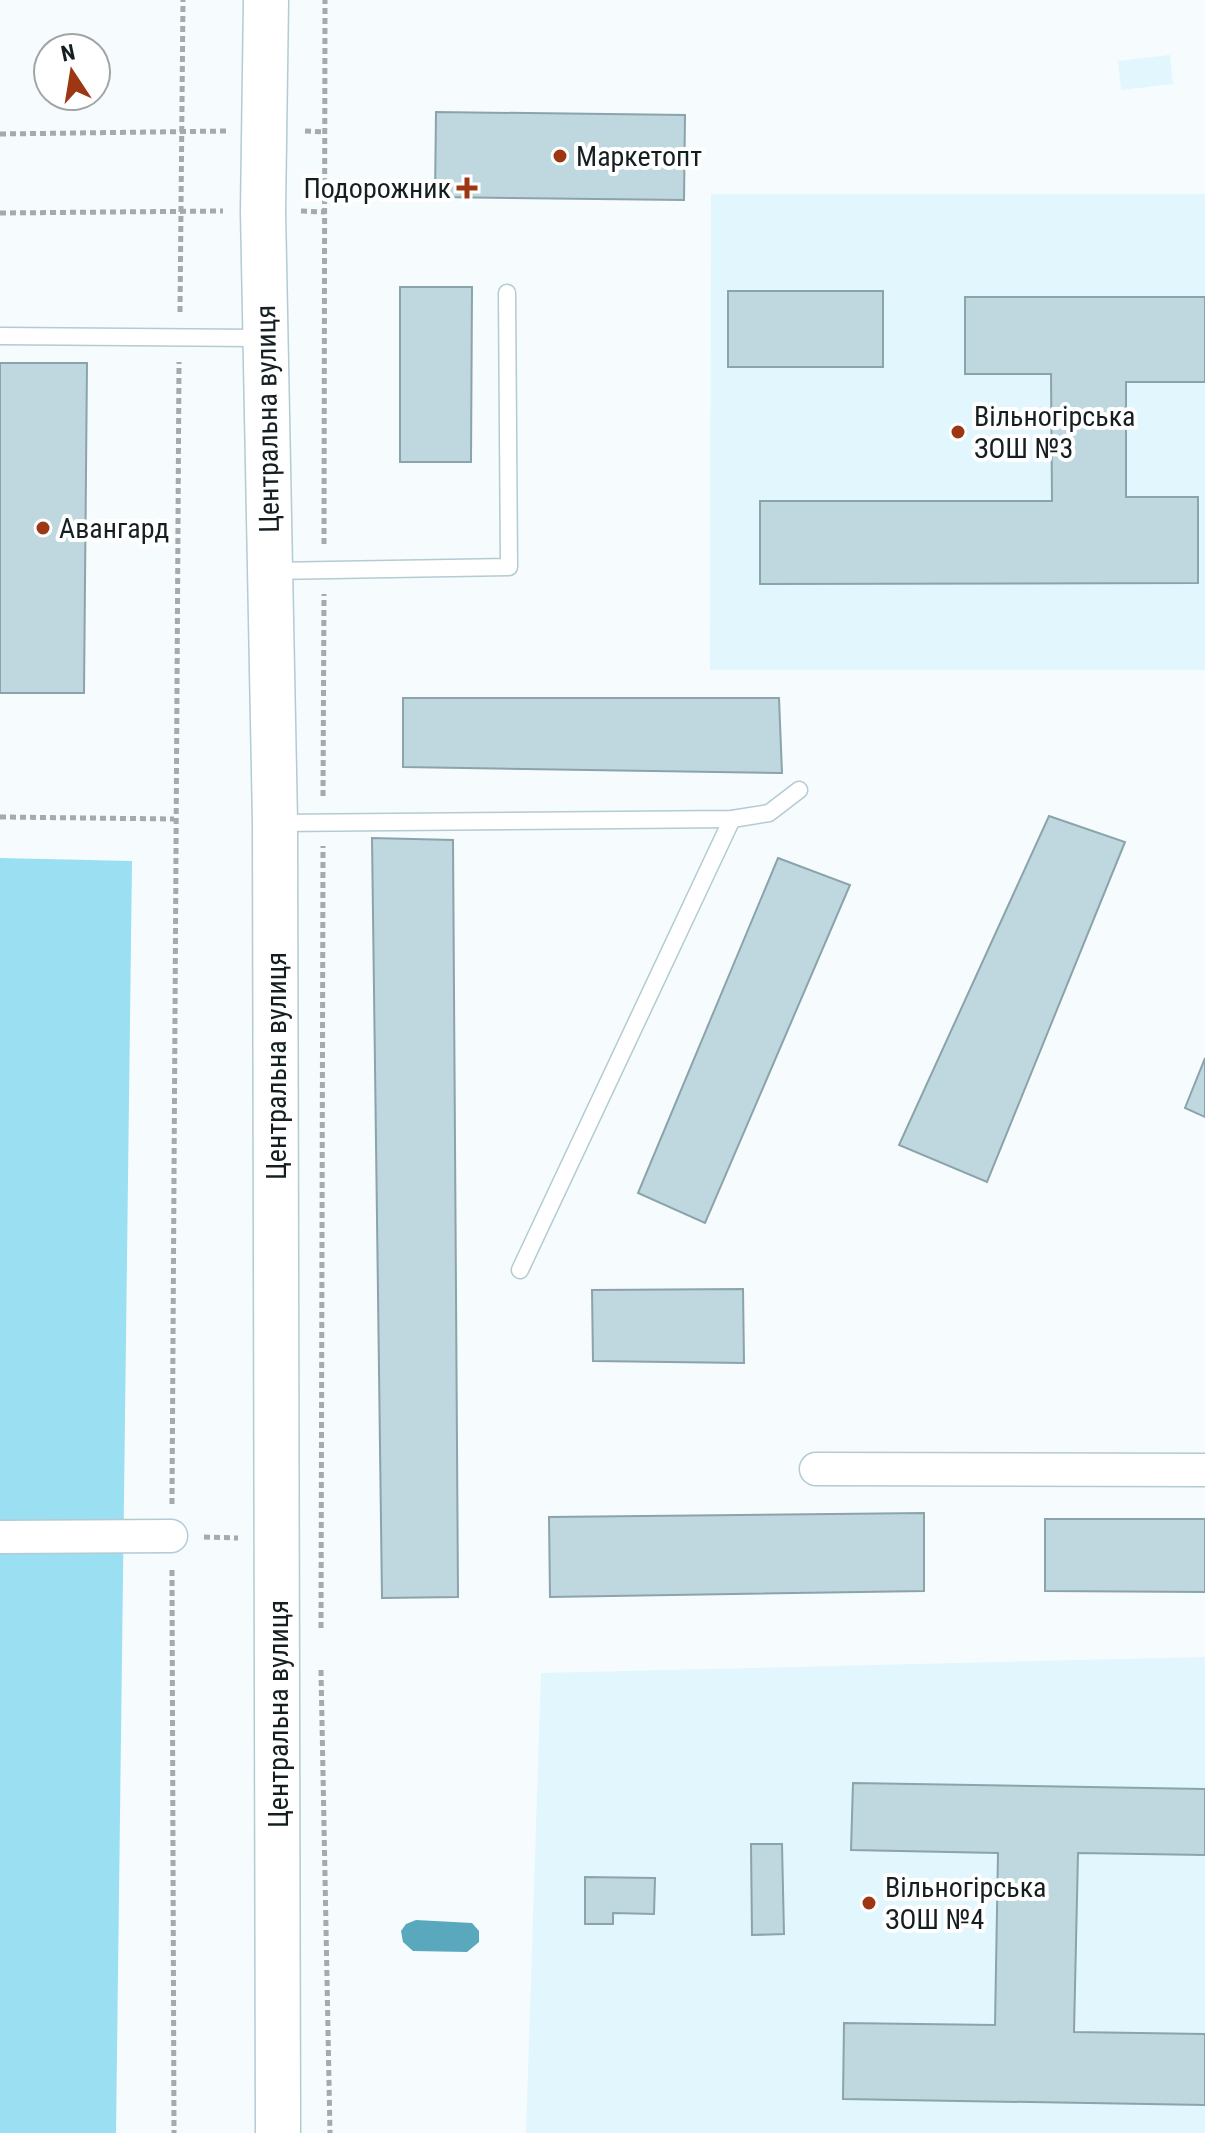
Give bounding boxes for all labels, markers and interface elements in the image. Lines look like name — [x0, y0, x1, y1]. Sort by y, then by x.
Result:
north arrow — [32, 32, 112, 112]
text: N — [59, 39, 77, 67]
place label: Маркетопт — [576, 140, 702, 173]
marker: Маркетопт — [551, 147, 569, 165]
place label: Подорожник — [303, 172, 451, 205]
marker: Подорожник — [458, 179, 476, 197]
street label: Центральна вулиця — [249, 305, 286, 533]
place label: Вільногірська ЗОШ №3 — [974, 400, 1136, 465]
marker: Вільногірська ЗОШ №3 — [949, 423, 967, 441]
place label: Авангард — [59, 512, 169, 545]
marker: Авангард — [34, 519, 52, 537]
street label: Центральна вулиця — [260, 952, 293, 1180]
street label: Центральна вулиця — [262, 1600, 295, 1828]
place label: Вільногірська ЗОШ №4 — [885, 1871, 1047, 1936]
marker: Вільногірська ЗОШ №4 — [860, 1894, 878, 1912]

